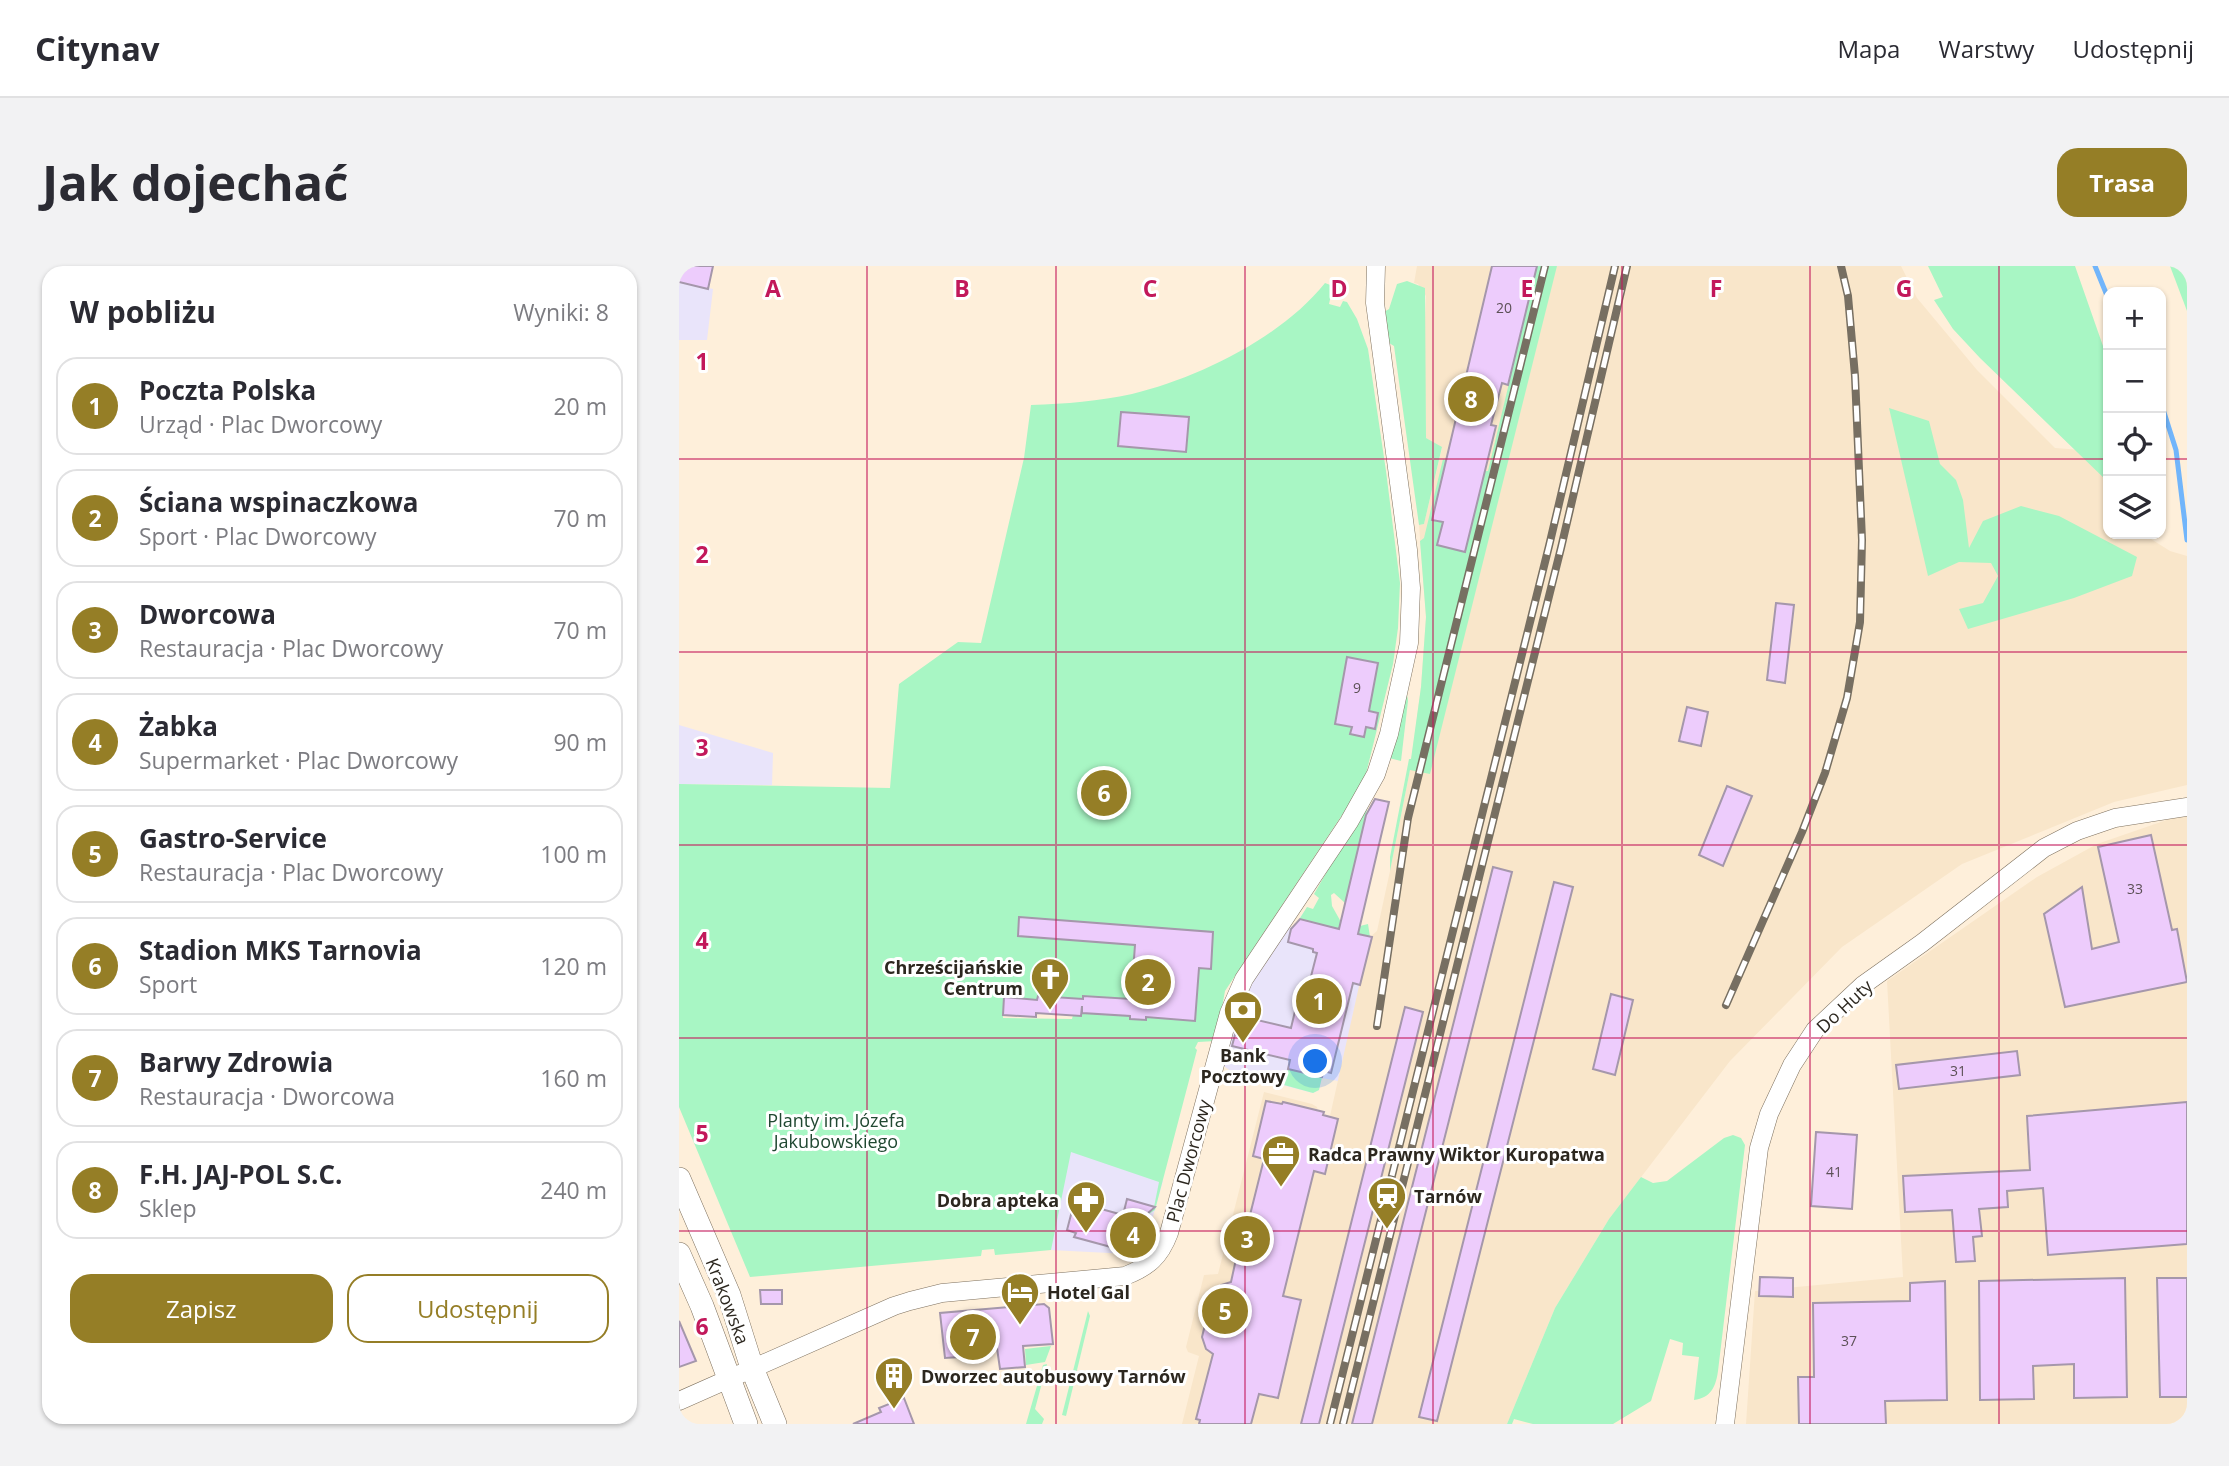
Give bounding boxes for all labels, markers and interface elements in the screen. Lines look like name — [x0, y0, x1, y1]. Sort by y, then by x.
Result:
text: Citynav — [35, 26, 160, 71]
text: Mapa — [1838, 32, 1900, 65]
text: Warstwy — [1938, 32, 2034, 65]
text: Udostępnij — [2072, 32, 2194, 65]
button: Trasa — [2057, 148, 2187, 217]
text: Jak dojechać — [42, 149, 348, 215]
text: A — [765, 272, 781, 304]
text: B — [954, 272, 970, 304]
text: C — [1143, 272, 1157, 304]
text: D — [1330, 272, 1348, 304]
text: E — [1521, 272, 1533, 304]
text: F — [1710, 272, 1722, 304]
text: G — [1896, 272, 1912, 304]
map controls — [2103, 287, 2166, 539]
button: + — [2103, 287, 2166, 350]
text: W pobliżu — [70, 291, 216, 332]
text: Wyniki: 8 — [513, 296, 609, 328]
house number: 20 — [1496, 298, 1512, 317]
text: 1 — [695, 345, 709, 377]
button: − — [2103, 350, 2166, 413]
text: Poczta Polska — [139, 372, 316, 408]
pin: 8 — [1448, 373, 1494, 425]
text: 1 — [88, 390, 102, 422]
text: 20 m — [553, 390, 607, 422]
text: Urząd · Plac Dworcowy — [139, 408, 382, 440]
button: locate — [2103, 413, 2166, 476]
button: layers — [2103, 476, 2166, 539]
text: Ściana wspinaczkowa — [139, 484, 418, 520]
text: 2 — [88, 502, 102, 534]
text: 70 m — [553, 502, 607, 534]
text: Sport · Plac Dworcowy — [139, 520, 376, 552]
text: 2 — [695, 538, 709, 570]
text: Dworcowa — [139, 596, 276, 632]
text: 3 — [88, 614, 102, 646]
text: 70 m — [553, 614, 607, 646]
text: Restauracja · Plac Dworcowy — [139, 632, 443, 664]
house number: 9 — [1353, 678, 1361, 697]
text: Żabka — [139, 708, 218, 744]
text: 4 — [88, 726, 102, 758]
text: 90 m — [553, 726, 607, 758]
text: 3 — [695, 731, 709, 763]
text: Supermarket · Plac Dworcowy — [139, 744, 458, 776]
pin: 6 — [1081, 767, 1127, 819]
text: Gastro-Service — [139, 820, 327, 856]
text: 5 — [88, 838, 102, 870]
text: 100 m — [540, 838, 607, 870]
text: Restauracja · Plac Dworcowy — [139, 856, 443, 888]
house number: 33 — [2127, 879, 2143, 898]
text: 4 — [695, 924, 709, 956]
text: Stadion MKS Tarnovia — [139, 932, 422, 968]
text: 6 — [88, 950, 102, 982]
text: 120 m — [540, 950, 607, 982]
place label: Chrześcijańskie Centrum — [884, 955, 1023, 1000]
church icon: Chrześcijańskie Centrum — [1029, 956, 1071, 1011]
pin: 2 — [1125, 956, 1171, 1008]
text: Sport — [139, 968, 197, 1000]
street label: Do Huty — [1811, 973, 1878, 1038]
pin: 1 — [1296, 975, 1342, 1027]
bank icon: Bank Pocztowy — [1222, 989, 1264, 1044]
place label: Bank Pocztowy — [1200, 1043, 1286, 1088]
text: Barwy Zdrowia — [139, 1044, 333, 1080]
your location — [1298, 1044, 1332, 1078]
house number: 31 — [1950, 1061, 1966, 1080]
text: 7 — [88, 1062, 102, 1094]
text: 160 m — [540, 1062, 607, 1094]
text: Restauracja · Dworcowa — [139, 1080, 395, 1112]
street label: Plac Dworcowy — [1160, 1096, 1216, 1225]
park label: Planty im. Józefa Jakubowskiego — [767, 1108, 905, 1153]
text: 5 — [695, 1117, 709, 1149]
office icon: Radca Prawny Wiktor Kuropatwa — [1260, 1133, 1302, 1188]
place label: Radca Prawny Wiktor Kuropatwa — [1308, 1142, 1605, 1166]
text: F.H. JAJ-POL S.C. — [139, 1156, 342, 1192]
house number: 41 — [1826, 1162, 1842, 1181]
text: 8 — [88, 1174, 102, 1206]
text: 240 m — [540, 1174, 607, 1206]
station icon: Tarnów — [1366, 1175, 1408, 1230]
pharmacy icon: Dobra apteka — [1065, 1179, 1107, 1234]
place label: Tarnów — [1414, 1184, 1482, 1208]
place label: Dobra apteka — [937, 1188, 1059, 1212]
text: Sklep — [139, 1192, 197, 1224]
pin: 4 — [1110, 1209, 1156, 1261]
pin: 3 — [1224, 1213, 1270, 1265]
street label: Krakowska — [701, 1254, 755, 1348]
hotel icon: Hotel Gal — [999, 1271, 1041, 1326]
button: Zapisz — [70, 1274, 333, 1343]
button: Udostępnij — [347, 1274, 609, 1343]
place label: Hotel Gal — [1047, 1280, 1130, 1304]
pin: 5 — [1202, 1285, 1248, 1337]
text: 6 — [695, 1310, 709, 1342]
pin: 7 — [950, 1311, 996, 1363]
house number: 37 — [1841, 1331, 1857, 1350]
building icon: Dworzec autobusowy Tarnów — [873, 1355, 915, 1410]
place label: Dworzec autobusowy Tarnów — [921, 1364, 1186, 1388]

